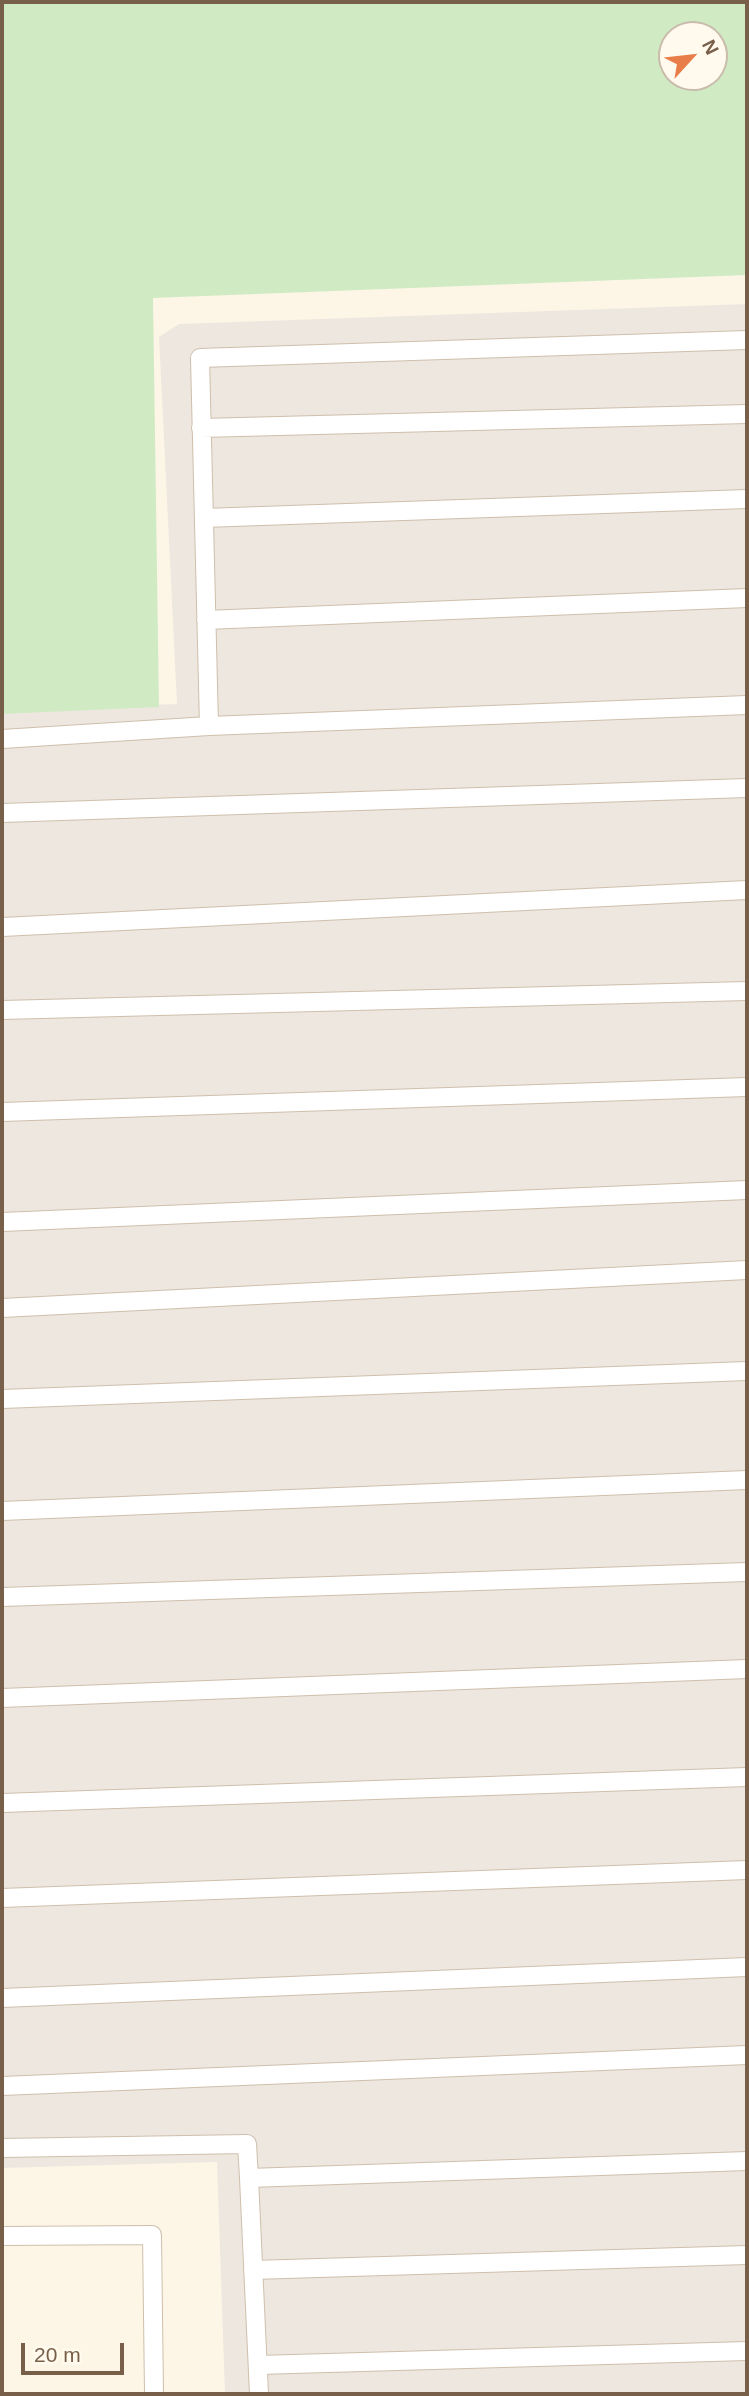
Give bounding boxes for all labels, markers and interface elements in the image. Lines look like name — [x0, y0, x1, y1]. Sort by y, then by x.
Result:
north arrow — [658, 21, 728, 91]
text: N — [698, 36, 723, 58]
scale bar — [24, 2330, 128, 2374]
text: 20 m — [34, 2343, 81, 2366]

